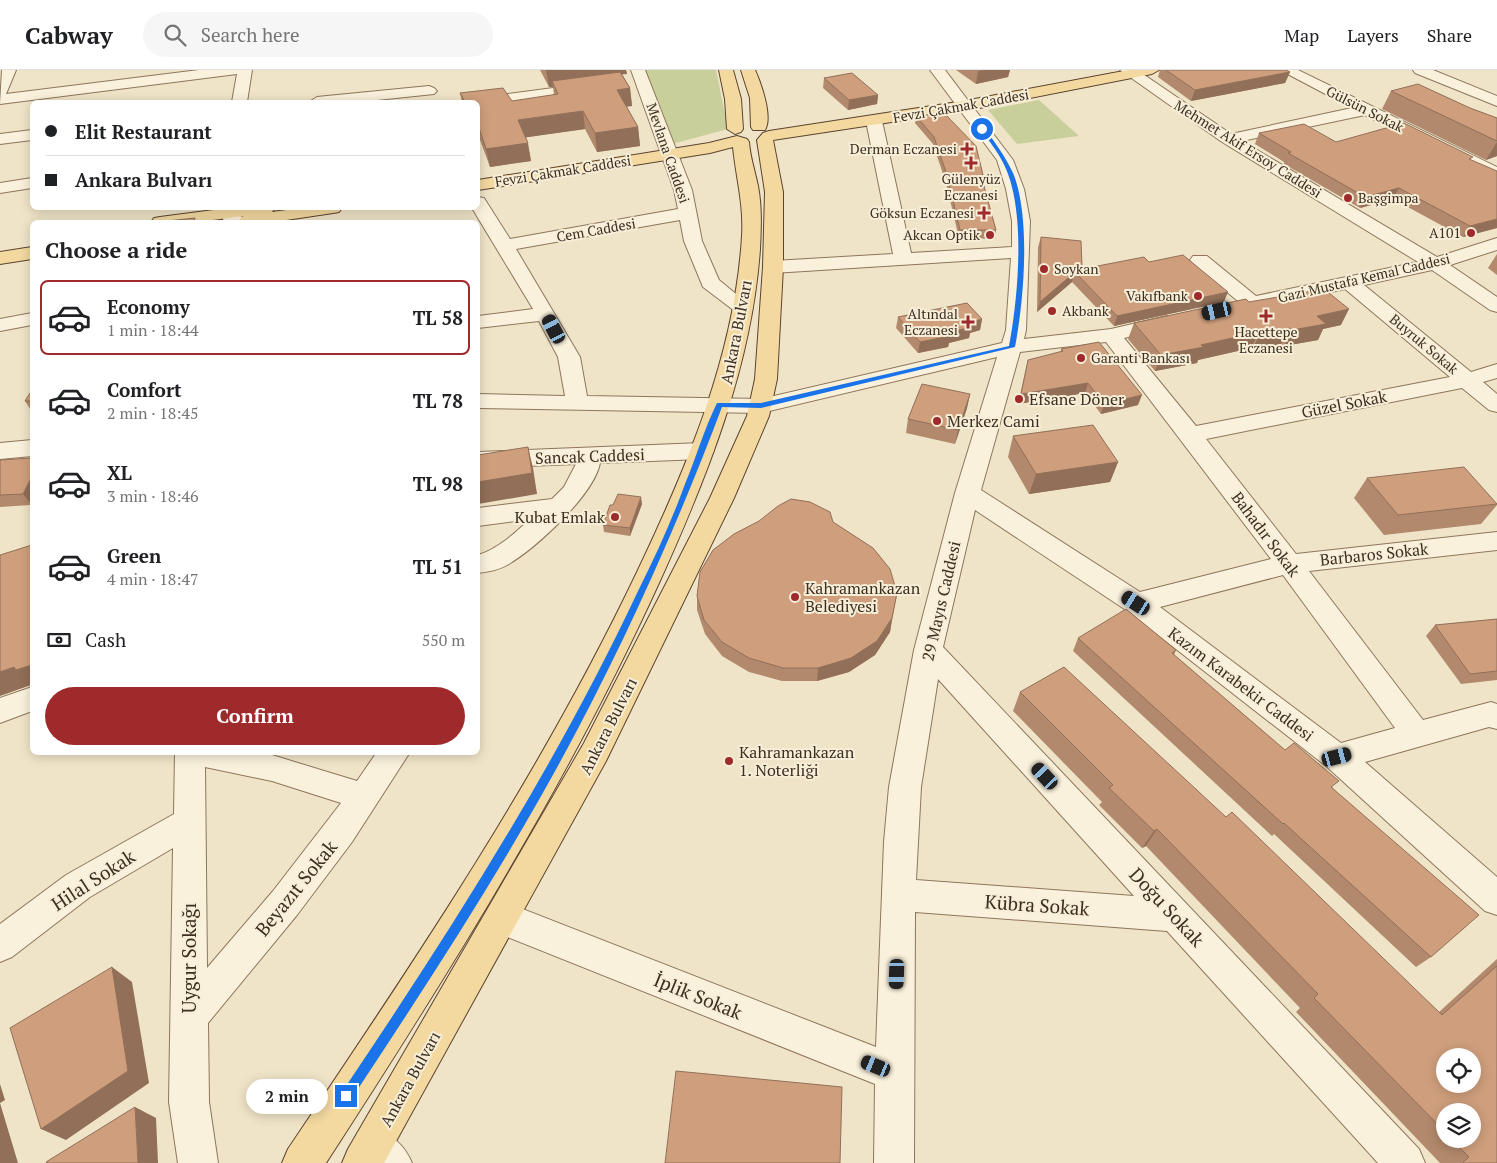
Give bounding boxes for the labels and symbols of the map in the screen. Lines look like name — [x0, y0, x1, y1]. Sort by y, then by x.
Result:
street label: Gülsün Sokak — [1323, 81, 1408, 137]
street label: Fevzi Çakmak Caddesi — [891, 84, 1030, 127]
street label: Mehmet Akif Ersoy Caddesi — [1171, 95, 1326, 202]
street label: Mevlana Caddesi — [642, 100, 695, 206]
route start — [971, 118, 993, 140]
place label: Derman Eczanesi — [850, 139, 957, 158]
marker: Derman Eczanesi — [961, 143, 973, 155]
street label: Fevzi Çakmak Caddesi — [493, 150, 632, 191]
marker: Gülenyüz Eczanesi — [965, 157, 977, 169]
place label: Gülenyüz Eczanesi — [941, 169, 1001, 204]
place label: Başgimpa — [1358, 188, 1419, 207]
marker: Başgimpa — [1342, 192, 1354, 204]
place label: Göksun Eczanesi — [870, 203, 974, 222]
marker: Göksun Eczanesi — [978, 207, 990, 219]
street label: Cem Caddesi — [555, 213, 637, 246]
place label: A101 — [1429, 223, 1461, 242]
place label: Akcan Optik — [903, 225, 981, 244]
marker: A101 — [1465, 227, 1477, 239]
marker: Akcan Optik — [984, 229, 996, 241]
street label: Gazi Mustafa Kemal Caddesi — [1276, 248, 1452, 307]
place label: Soykan — [1054, 259, 1099, 278]
marker: Soykan — [1038, 263, 1050, 275]
street label: Ankara Bulvarı — [715, 278, 757, 386]
place label: Vakıfbank — [1126, 286, 1189, 305]
marker: Vakıfbank — [1192, 290, 1204, 302]
car — [1200, 300, 1233, 322]
place label: Akbank — [1062, 301, 1110, 320]
place label: Altındal Eczanesi — [904, 304, 958, 339]
marker: Akbank — [1046, 305, 1058, 317]
street label: Buyruk Sokak — [1386, 309, 1463, 379]
marker: Hacettepe Eczanesi — [1260, 310, 1272, 322]
car — [540, 312, 567, 346]
marker: Altındal Eczanesi — [962, 316, 974, 328]
place label: Hacettepe Eczanesi — [1235, 322, 1297, 357]
place label: Garanti Bankası — [1091, 348, 1190, 367]
marker: Garanti Bankası — [1075, 352, 1087, 364]
street label: Güzel Sokak — [1299, 385, 1389, 423]
place label: Efsane Döner — [1029, 388, 1125, 410]
marker: Efsane Döner — [1013, 393, 1025, 405]
place label: Merkez Cami — [947, 410, 1040, 432]
marker: Merkez Cami — [931, 415, 943, 427]
street label: Sancak Caddesi — [535, 443, 645, 469]
street label: Bahadır Sokak — [1227, 487, 1306, 582]
place label: Kubat Emlak — [515, 506, 606, 528]
marker: Kubat Emlak — [609, 511, 621, 523]
street label: Barbaros Sokak — [1319, 537, 1430, 571]
street label: 29 Mayıs Caddesi — [916, 539, 966, 663]
place label: Kahramankazan Belediyesi — [805, 577, 921, 617]
car — [1119, 589, 1152, 617]
marker: Kahramankazan Belediyesi — [789, 591, 801, 603]
street label: Kazım Karabekir Caddesi — [1164, 622, 1319, 746]
street label: Ankara Bulvarı — [574, 674, 642, 778]
place label: Kahramankazan 1. Noterliği — [739, 741, 855, 781]
car — [1320, 746, 1353, 768]
marker: Kahramankazan 1. Noterliği — [723, 755, 735, 767]
car — [1029, 760, 1060, 792]
street label: Beyazıt Sokak — [249, 834, 342, 941]
street label: Hilal Sokak — [46, 843, 140, 916]
street label: Doğu Sokak — [1124, 862, 1211, 952]
street label: Kübra Sokak — [984, 888, 1090, 921]
street label: Uygur Sokağı — [176, 903, 201, 1013]
car — [888, 959, 905, 989]
street label: İplik Sokak — [650, 966, 746, 1025]
street label: Ankara Bulvarı — [375, 1027, 445, 1131]
car — [859, 1053, 892, 1079]
callout: 2 min — [246, 1078, 328, 1114]
route end — [335, 1085, 357, 1107]

